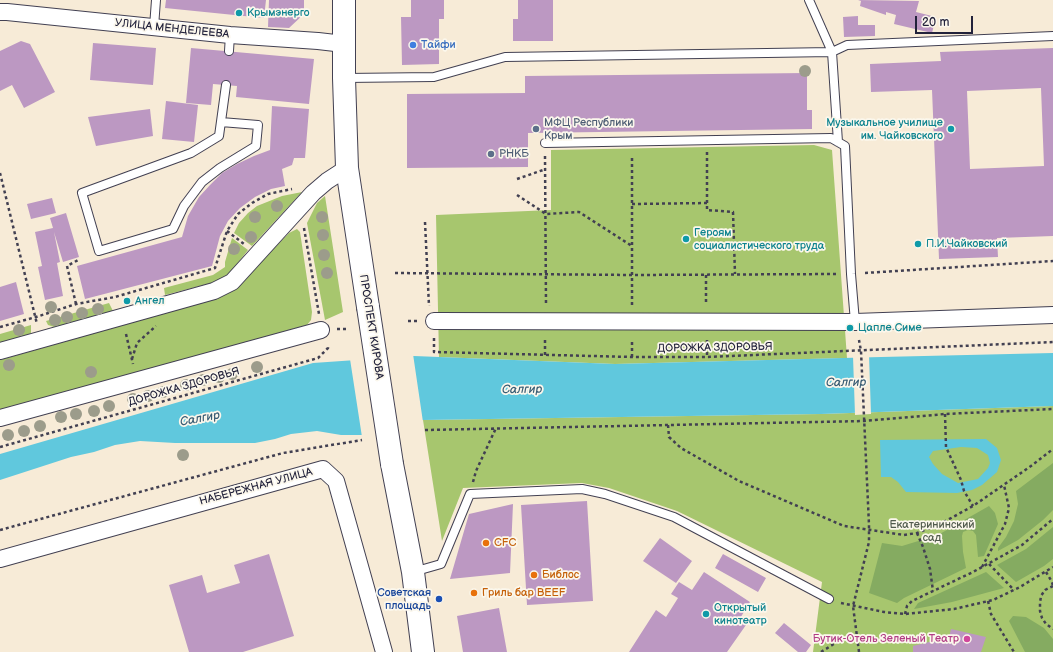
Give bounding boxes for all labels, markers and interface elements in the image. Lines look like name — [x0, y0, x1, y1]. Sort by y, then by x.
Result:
place label: Крымэнерго — [247, 6, 309, 20]
marker: Крымэнерго — [234, 8, 244, 18]
scale bar — [917, 8, 975, 34]
text: 20 m — [922, 15, 949, 30]
street label: УЛИЦА МЕНДЕЛЕЕВА — [114, 16, 230, 42]
place label: Тайфи — [421, 38, 456, 52]
marker: Тайфи — [408, 40, 418, 50]
place label: МФЦ Республики Крым — [544, 116, 633, 142]
place label: Музыкальное училище им. Чайковского — [826, 116, 943, 142]
marker: МФЦ Республики Крым — [531, 124, 541, 134]
marker: Музыкальное училище им. Чайковского — [946, 124, 956, 134]
place label: РНКБ — [499, 147, 529, 161]
marker: РНКБ — [486, 149, 496, 159]
place label: Героям социалистического труда — [694, 226, 824, 252]
marker: Героям социалистического труда — [681, 234, 691, 244]
place label: П.И.Чайковский — [926, 237, 1008, 251]
marker: П.И.Чайковский — [913, 239, 923, 249]
street label: ПРОСПЕКТ КИРОВА — [356, 274, 386, 380]
place label: Ангел — [135, 294, 165, 308]
marker: Ангел — [122, 296, 132, 306]
place label: Цапле Симе — [858, 321, 922, 335]
marker: Цапле Симе — [845, 323, 855, 333]
street label: ДОРОЖКА ЗДОРОВЬЯ — [657, 340, 773, 356]
street label: ДОРОЖКА ЗДОРОВЬЯ — [127, 365, 241, 409]
water label: Салгир — [826, 375, 866, 391]
water label: Салгир — [502, 382, 542, 398]
water label: Салгир — [179, 408, 221, 430]
street label: НАБЕРЕЖНАЯ УЛИЦА — [198, 466, 314, 508]
park label: Екатерининский сад — [889, 518, 975, 544]
place label: CFC — [494, 536, 516, 550]
marker: CFC — [481, 538, 491, 548]
place label: Библос — [542, 568, 579, 582]
marker: Библос — [529, 570, 539, 580]
place label: Советская площадь — [377, 586, 431, 612]
place label: Гриль бар BEEF — [482, 586, 565, 600]
marker: Гриль бар BEEF — [469, 588, 479, 598]
marker: Советская площадь — [434, 594, 444, 604]
place label: Открытый кинотеатр — [714, 601, 767, 627]
marker: Открытый кинотеатр — [701, 609, 711, 619]
place label: Бутик-Отель Зеленый Театр — [813, 632, 959, 646]
marker: Бутик-Отель Зеленый Театр — [962, 634, 972, 644]

